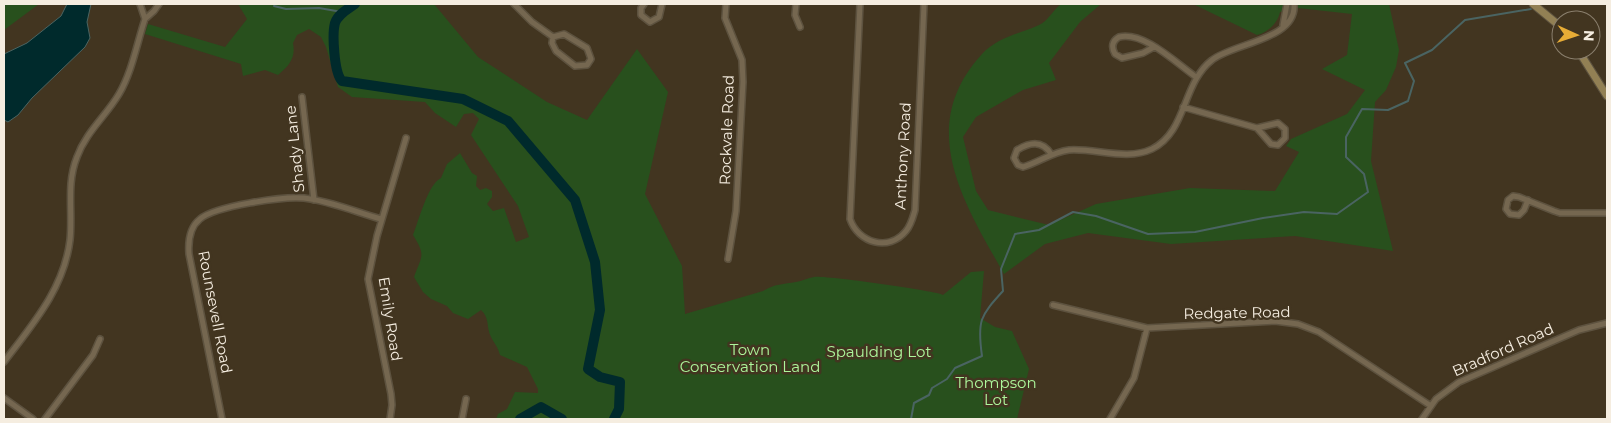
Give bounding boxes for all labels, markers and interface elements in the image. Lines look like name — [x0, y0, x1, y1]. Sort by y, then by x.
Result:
north arrow — [1551, 10, 1601, 60]
text: N — [1580, 30, 1598, 42]
street label: Rockvale Road — [715, 75, 738, 185]
street label: Anthony Road — [890, 102, 915, 210]
street label: Shady Lane — [280, 105, 309, 193]
street label: Rounsevell Road — [194, 249, 237, 375]
street label: Emily Road — [374, 275, 407, 363]
street label: Redgate Road — [1183, 302, 1291, 323]
street label: Bradford Road — [1449, 319, 1557, 380]
park label: Town Conservation Land — [680, 340, 820, 376]
park label: Spaulding Lot — [826, 342, 932, 361]
park label: Thompson Lot — [955, 373, 1037, 409]

